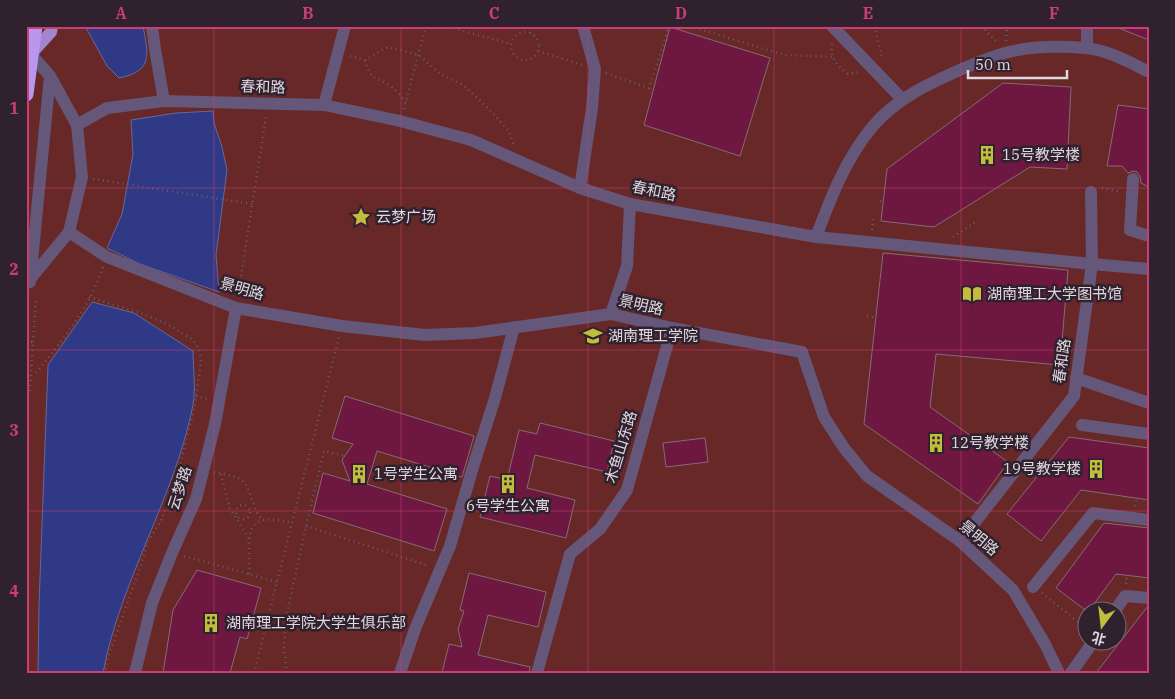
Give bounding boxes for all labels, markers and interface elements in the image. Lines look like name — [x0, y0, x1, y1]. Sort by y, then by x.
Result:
text: A — [115, 3, 127, 23]
text: B — [302, 3, 314, 23]
text: C — [489, 3, 499, 23]
text: D — [675, 3, 687, 23]
text: E — [863, 3, 873, 23]
text: F — [1049, 3, 1059, 23]
scale bar — [968, 48, 1066, 80]
text: 50 m — [975, 55, 1011, 74]
street label: 春和路 — [240, 76, 286, 97]
text: 1 — [9, 98, 19, 118]
building icon: 15号教学楼 — [976, 144, 998, 166]
place label: 15号教学楼 — [1002, 145, 1080, 164]
street label: 春和路 — [630, 177, 678, 204]
place icon: 云梦广场 — [350, 206, 372, 228]
place label: 云梦广场 — [376, 207, 436, 226]
text: 2 — [9, 259, 19, 279]
street label: 景明路 — [218, 273, 266, 304]
library icon: 湖南理工大学图书馆 — [961, 283, 983, 305]
place label: 湖南理工大学图书馆 — [987, 284, 1122, 303]
street label: 景明路 — [617, 290, 665, 319]
school or university icon: 湖南理工学院 — [582, 325, 604, 347]
place label: 湖南理工学院 — [608, 326, 698, 345]
street label: 春和路 — [1049, 337, 1074, 385]
street label: 木鱼山东路 — [600, 408, 641, 486]
text: 3 — [9, 420, 19, 440]
building icon: 12号教学楼 — [925, 432, 947, 454]
place label: 12号教学楼 — [951, 433, 1029, 452]
building icon: 19号教学楼 — [1085, 458, 1107, 480]
place label: 19号教学楼 — [1003, 459, 1081, 478]
building icon: 1号学生公寓 — [348, 463, 370, 485]
street label: 云梦路 — [164, 464, 196, 512]
place label: 1号学生公寓 — [374, 464, 458, 483]
building icon: 6号学生公寓 — [497, 473, 519, 495]
place label: 6号学生公寓 — [466, 496, 550, 515]
street label: 景明路 — [956, 516, 1003, 559]
text: 4 — [9, 581, 19, 601]
north arrow — [1078, 602, 1128, 652]
building icon: 湖南理工学院大学生俱乐部 — [200, 612, 222, 634]
place label: 湖南理工学院大学生俱乐部 — [226, 613, 406, 632]
text: 北 — [1090, 628, 1108, 649]

